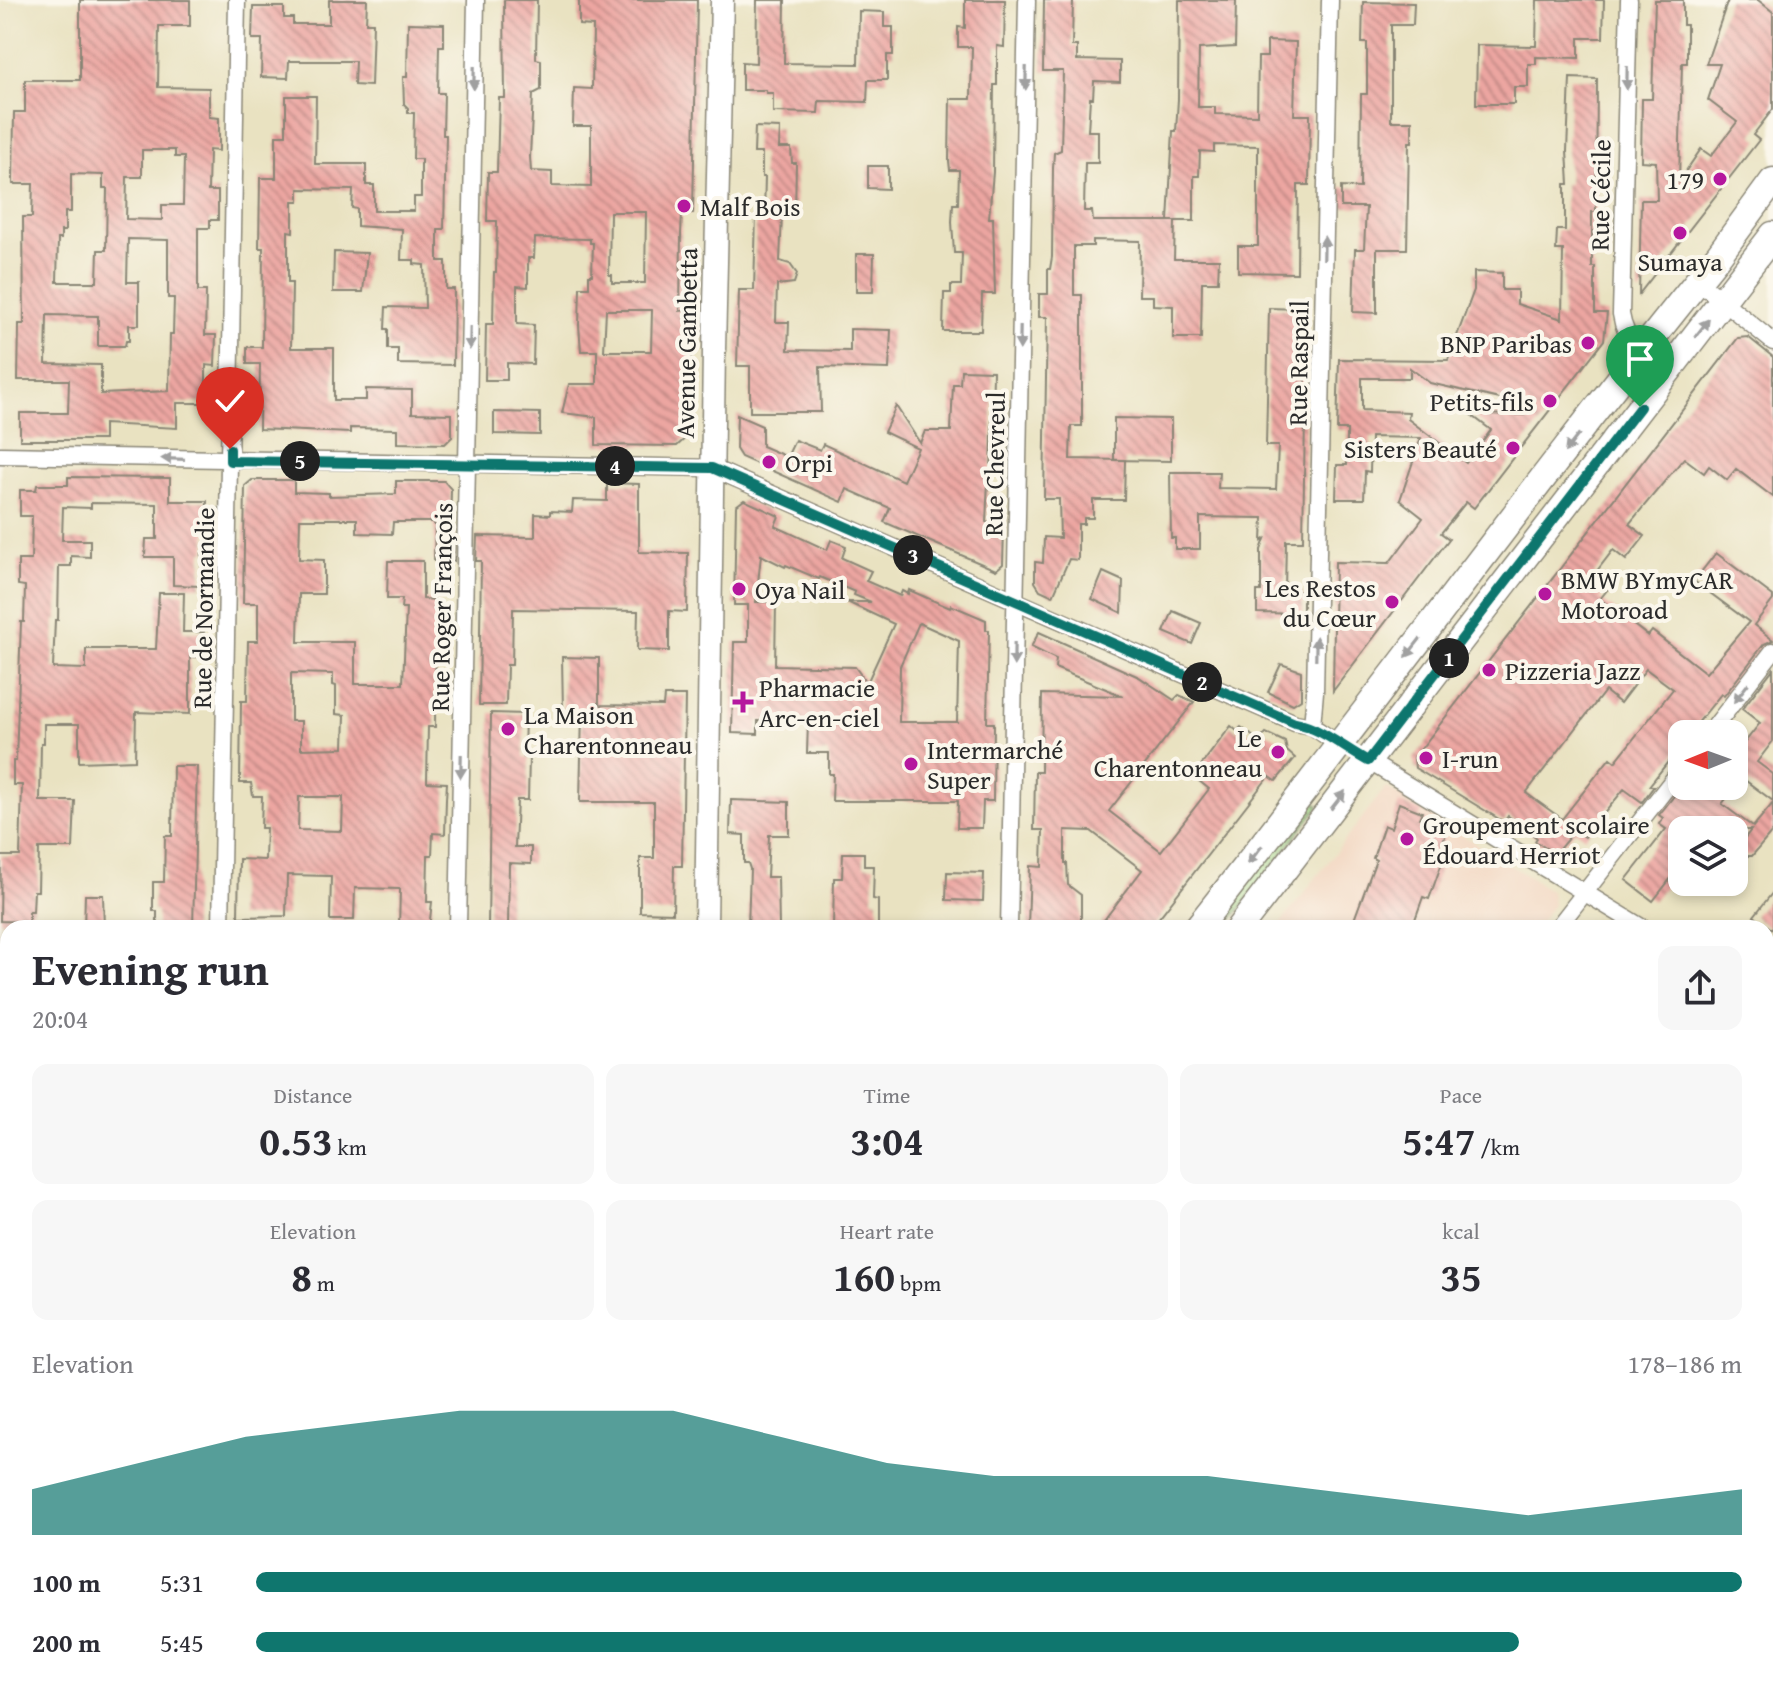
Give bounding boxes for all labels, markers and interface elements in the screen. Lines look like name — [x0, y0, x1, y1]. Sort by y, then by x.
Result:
one-way arrow — [468, 66, 481, 91]
one-way arrow — [1019, 66, 1032, 91]
one-way arrow — [1620, 66, 1633, 91]
street label: Rue Cécile — [1580, 139, 1620, 251]
place label: 179 — [1666, 160, 1704, 199]
marker: 179 — [1711, 170, 1729, 188]
place label: Malf Bois — [700, 187, 801, 226]
marker: Malf Bois — [675, 197, 693, 215]
marker: Sumaya — [1671, 224, 1689, 242]
one-way arrow — [1318, 235, 1331, 260]
place label: Sumaya — [1637, 242, 1723, 281]
street label: Avenue Gambetta — [665, 247, 707, 439]
street label: Rue Raspail — [1277, 300, 1319, 426]
one-way arrow — [1693, 318, 1710, 338]
place label: BNP Paribas — [1440, 324, 1572, 363]
pin — [1606, 325, 1674, 407]
one-way arrow — [464, 326, 476, 351]
one-way arrow — [1014, 326, 1027, 351]
marker: BNP Paribas — [1579, 334, 1597, 352]
icon: arrive — [1618, 337, 1662, 381]
pin — [196, 367, 264, 449]
icon: check — [208, 379, 252, 423]
place label: Petits-fils — [1430, 382, 1534, 421]
street label: Rue Chevreul — [973, 391, 1015, 537]
marker: Petits-fils — [1541, 392, 1559, 410]
place label: Sisters Beauté — [1344, 429, 1497, 468]
one-way arrow — [1564, 432, 1580, 453]
marker: Sisters Beauté — [1504, 439, 1522, 457]
pin: 5 — [280, 441, 320, 481]
place label: Orpi — [785, 443, 833, 482]
text: 5 — [294, 445, 306, 477]
pin: 4 — [595, 446, 635, 486]
text: 4 — [609, 450, 621, 482]
one-way arrow — [160, 453, 185, 466]
marker: Orpi — [760, 453, 778, 471]
street label: Rue Roger François — [420, 502, 462, 712]
street label: Rue de Normandie — [182, 507, 224, 709]
pin: 3 — [893, 535, 933, 575]
text: 3 — [907, 539, 919, 571]
place label: BMW BYmyCAR Motoroad — [1561, 560, 1734, 629]
place label: Les Restos du Cœur — [1265, 568, 1376, 637]
place label: Oya Nail — [755, 570, 845, 609]
marker: Oya Nail — [730, 580, 748, 598]
marker: BMW BYmyCAR Motoroad — [1536, 585, 1554, 603]
marker: Les Restos du Cœur — [1383, 593, 1401, 611]
one-way arrow — [1310, 635, 1322, 660]
one-way arrow — [1405, 638, 1421, 658]
pin: 1 — [1429, 638, 1469, 678]
one-way arrow — [1008, 642, 1020, 667]
text: 1 — [1443, 642, 1455, 674]
place label: Pizzeria Jazz — [1505, 651, 1640, 690]
marker: Pizzeria Jazz — [1480, 661, 1498, 679]
pin: 2 — [1182, 662, 1222, 702]
text: 2 — [1196, 666, 1208, 698]
place label: Pharmacie Arc-en-ciel — [759, 668, 880, 737]
one-way arrow — [1733, 682, 1749, 703]
marker: Pharmacie Arc-en-ciel — [734, 693, 752, 711]
place label: La Maison Charentonneau — [524, 695, 692, 764]
place label: Le Charentonneau — [1094, 718, 1262, 787]
marker: La Maison Charentonneau — [499, 720, 517, 738]
north arrow — [1668, 720, 1748, 800]
map controls — [1668, 720, 1748, 896]
place label: Intermarché Super — [927, 730, 1063, 799]
place label: I-run — [1442, 739, 1499, 778]
marker: Le Charentonneau — [1269, 743, 1287, 761]
marker: I-run — [1417, 749, 1435, 767]
one-way arrow — [455, 754, 468, 779]
marker: Intermarché Super — [902, 755, 920, 773]
one-way arrow — [1329, 790, 1345, 810]
place label: Groupement scolaire Édouard Herriot — [1423, 805, 1650, 874]
button: layers — [1668, 816, 1748, 896]
marker: Groupement scolaire Édouard Herriot — [1398, 830, 1416, 848]
one-way arrow — [1247, 845, 1264, 865]
text: Evening run — [32, 937, 269, 1001]
button: share — [1658, 946, 1742, 1030]
text: 20:04 — [32, 999, 88, 1038]
text: Distance — [274, 1079, 352, 1111]
text: Time — [864, 1079, 910, 1111]
text: Pace — [1440, 1079, 1482, 1111]
text: 0.53 — [259, 1111, 333, 1170]
text: 3:04 — [850, 1111, 924, 1170]
text: 5:47 — [1402, 1111, 1476, 1170]
text: km — [333, 1131, 367, 1163]
text: /km — [1476, 1131, 1520, 1163]
text: Elevation — [270, 1215, 356, 1247]
text: Heart rate — [840, 1215, 934, 1247]
text: kcal — [1442, 1215, 1480, 1247]
text: 8 — [291, 1247, 312, 1306]
text: 160 — [833, 1247, 895, 1306]
text: 35 — [1440, 1247, 1482, 1306]
text: m — [312, 1267, 335, 1299]
text: bpm — [895, 1267, 941, 1299]
text: Elevation — [32, 1344, 134, 1383]
text: 178–186 m — [1628, 1344, 1742, 1383]
text: 100 m — [32, 1563, 100, 1602]
text: 5:31 — [160, 1563, 204, 1602]
text: 200 m — [32, 1623, 100, 1662]
text: 5:45 — [160, 1623, 204, 1662]

